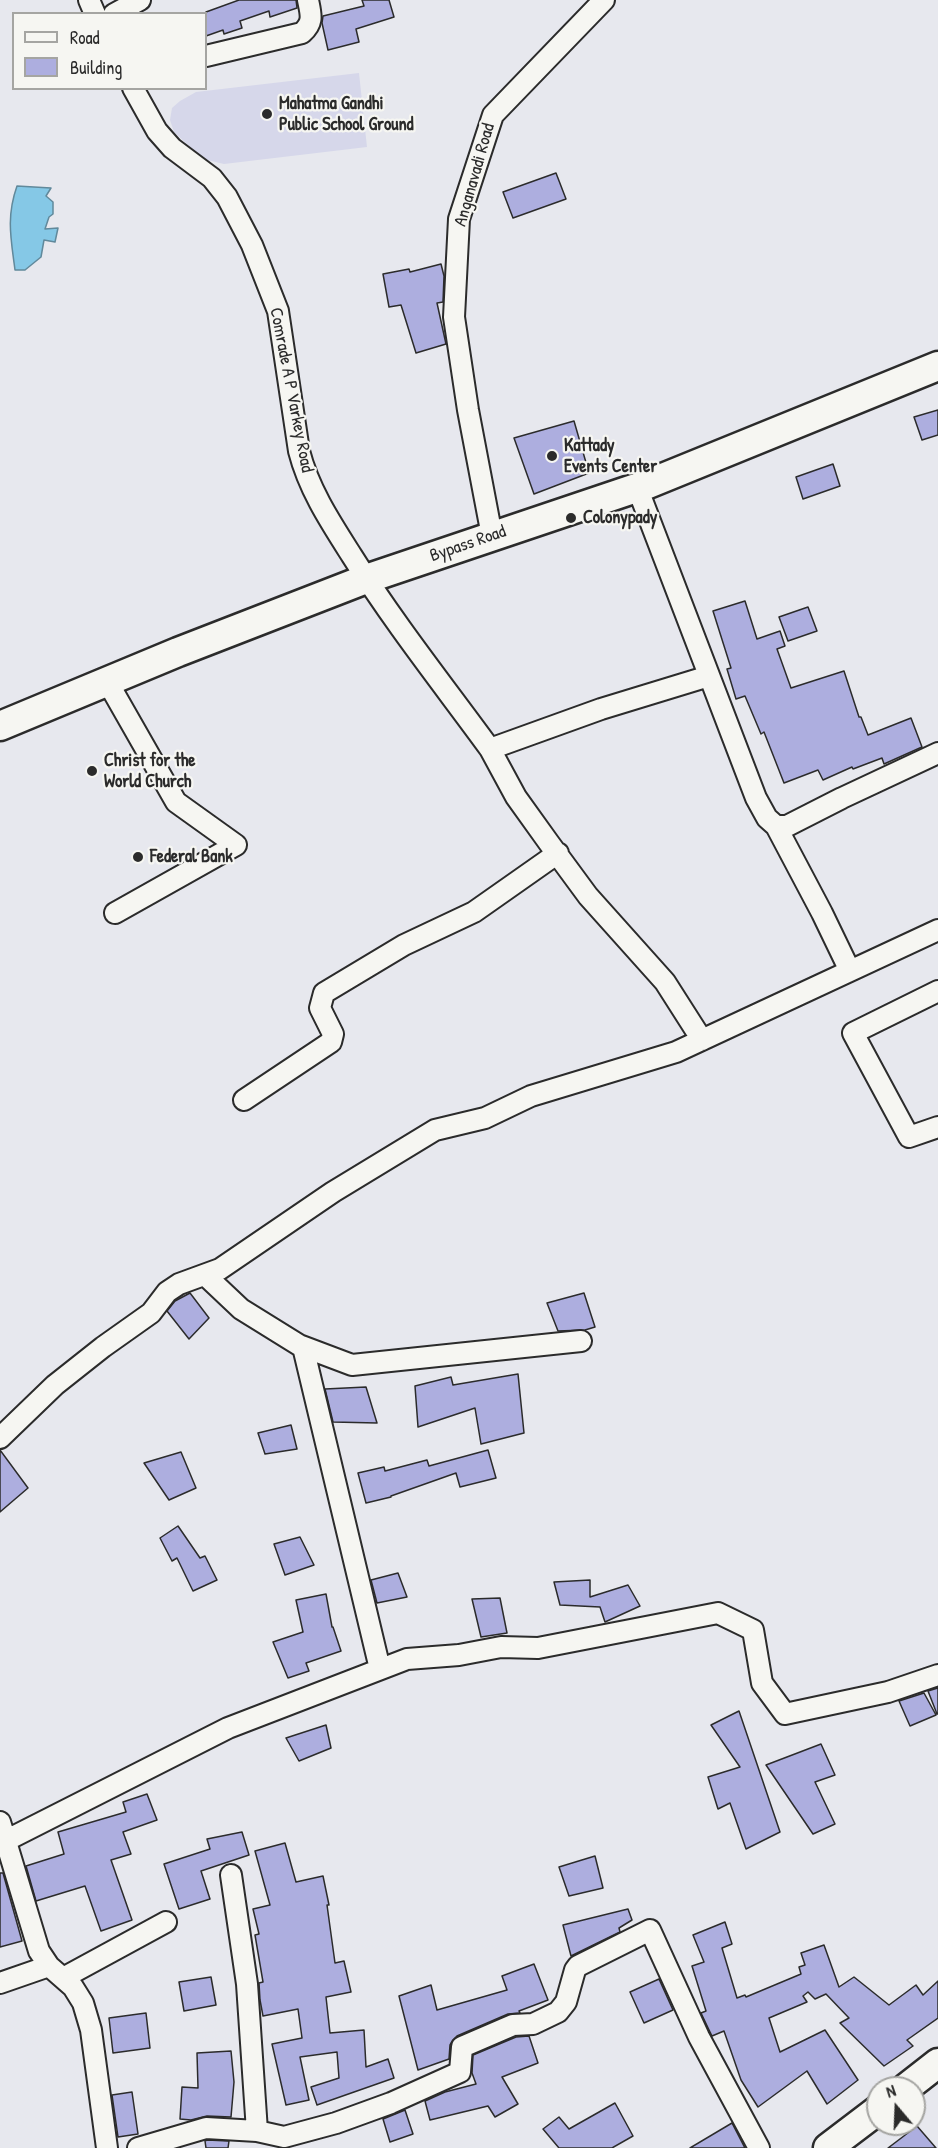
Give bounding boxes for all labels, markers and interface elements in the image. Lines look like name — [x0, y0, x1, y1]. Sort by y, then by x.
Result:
legend — [12, 12, 207, 90]
text: Road — [70, 25, 100, 50]
text: Building — [70, 55, 122, 80]
place label: Mahatma Gandhi Public School Ground — [279, 93, 414, 136]
marker: Mahatma Gandhi Public School Ground — [260, 107, 274, 121]
street label: Anganavadi Road — [450, 121, 500, 229]
street label: Comrade A P Varkey Road — [264, 306, 318, 474]
place label: Kattady Events Center — [564, 435, 657, 478]
marker: Kattady Events Center — [545, 449, 559, 463]
place label: Colonypady — [583, 507, 657, 529]
marker: Colonypady — [564, 511, 578, 525]
street label: Bypass Road — [427, 521, 509, 567]
place label: Christ for the World Church — [104, 750, 195, 792]
marker: Christ for the World Church — [85, 764, 99, 778]
place label: Federal Bank — [150, 846, 233, 868]
marker: Federal Bank — [131, 850, 145, 864]
north arrow — [866, 2076, 926, 2136]
text: N — [883, 2079, 898, 2103]

